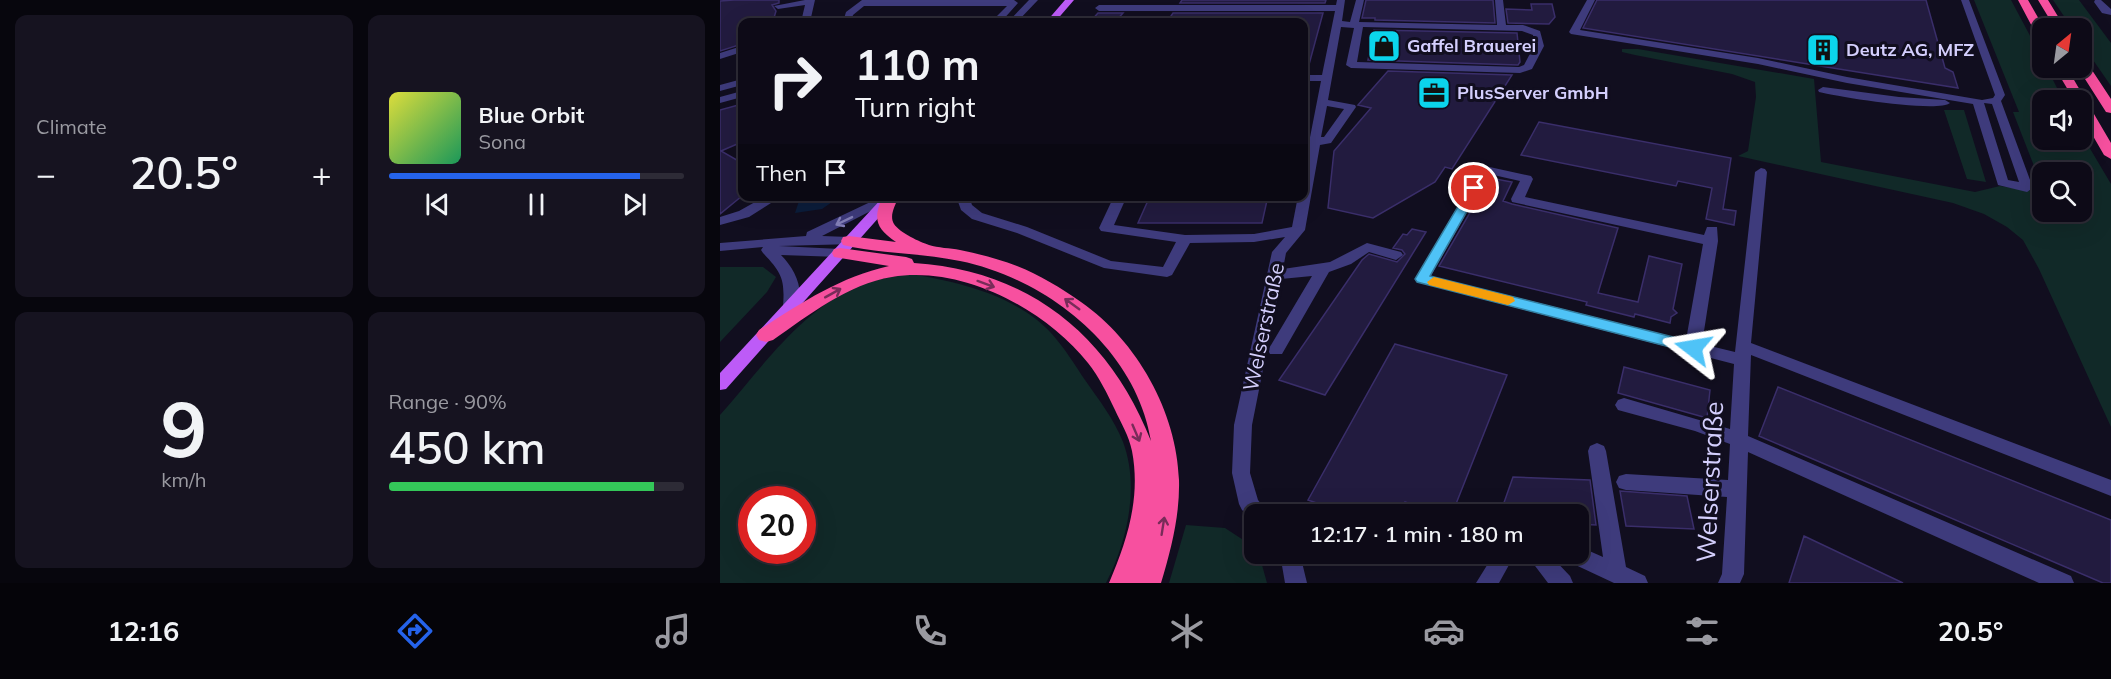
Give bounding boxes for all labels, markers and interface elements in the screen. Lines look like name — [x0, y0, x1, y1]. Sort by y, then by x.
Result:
north arrow — [2032, 18, 2092, 78]
map controls — [2032, 18, 2092, 222]
shop icon: Gaffel Brauerei — [1366, 28, 1402, 64]
building icon: Deutz AG, MFZ — [1805, 32, 1841, 68]
place label: Gaffel Brauerei — [1407, 34, 1536, 57]
text: 110 m — [855, 38, 980, 91]
place label: Deutz AG, MFZ — [1846, 38, 1974, 61]
icon: right — [756, 42, 834, 120]
office icon: PlusServer GmbH — [1416, 75, 1452, 111]
place label: PlusServer GmbH — [1457, 81, 1609, 104]
text: Turn right — [855, 90, 975, 124]
button: sound — [2032, 90, 2092, 150]
text: Blue Orbit — [479, 101, 584, 129]
text: Climate — [36, 114, 107, 139]
text: Sona — [479, 129, 526, 154]
text: 20.5° — [129, 144, 238, 200]
text: − — [36, 153, 56, 194]
text: + — [312, 153, 331, 194]
icon: arrive — [819, 156, 852, 189]
text: Then — [756, 159, 807, 187]
pin — [1448, 162, 1499, 213]
button: search — [2032, 162, 2092, 222]
icon: arrive — [1457, 171, 1490, 204]
icon: previous — [421, 188, 454, 221]
icon: pause — [520, 188, 553, 221]
icon: next — [618, 188, 651, 221]
one-way arrow — [836, 216, 854, 228]
street label: Welserstraße — [1237, 260, 1289, 393]
one-way arrow — [976, 280, 995, 291]
one-way arrow — [824, 287, 841, 299]
one-way arrow — [1065, 298, 1081, 310]
position arrow — [1661, 316, 1725, 380]
text: 9 — [160, 379, 207, 477]
text: Range · 90% — [389, 389, 507, 414]
street label: Welserstraße — [1689, 400, 1730, 563]
text: 450 km — [389, 419, 545, 475]
one-way arrow — [1131, 423, 1142, 441]
text: km/h — [161, 467, 206, 492]
speed limit sign: 20 — [738, 486, 816, 564]
one-way arrow — [1158, 517, 1169, 537]
text: 12:17 · 1 min · 180 m — [1309, 520, 1524, 548]
icon: directions — [394, 610, 436, 652]
icon: music — [652, 610, 694, 652]
icon: phone — [909, 610, 951, 652]
icon: climate — [1166, 610, 1208, 652]
icon: car — [1423, 610, 1465, 652]
icon: filters — [1681, 610, 1723, 652]
text: 12:16 — [108, 614, 179, 648]
text: 20.5° — [1938, 614, 2003, 648]

